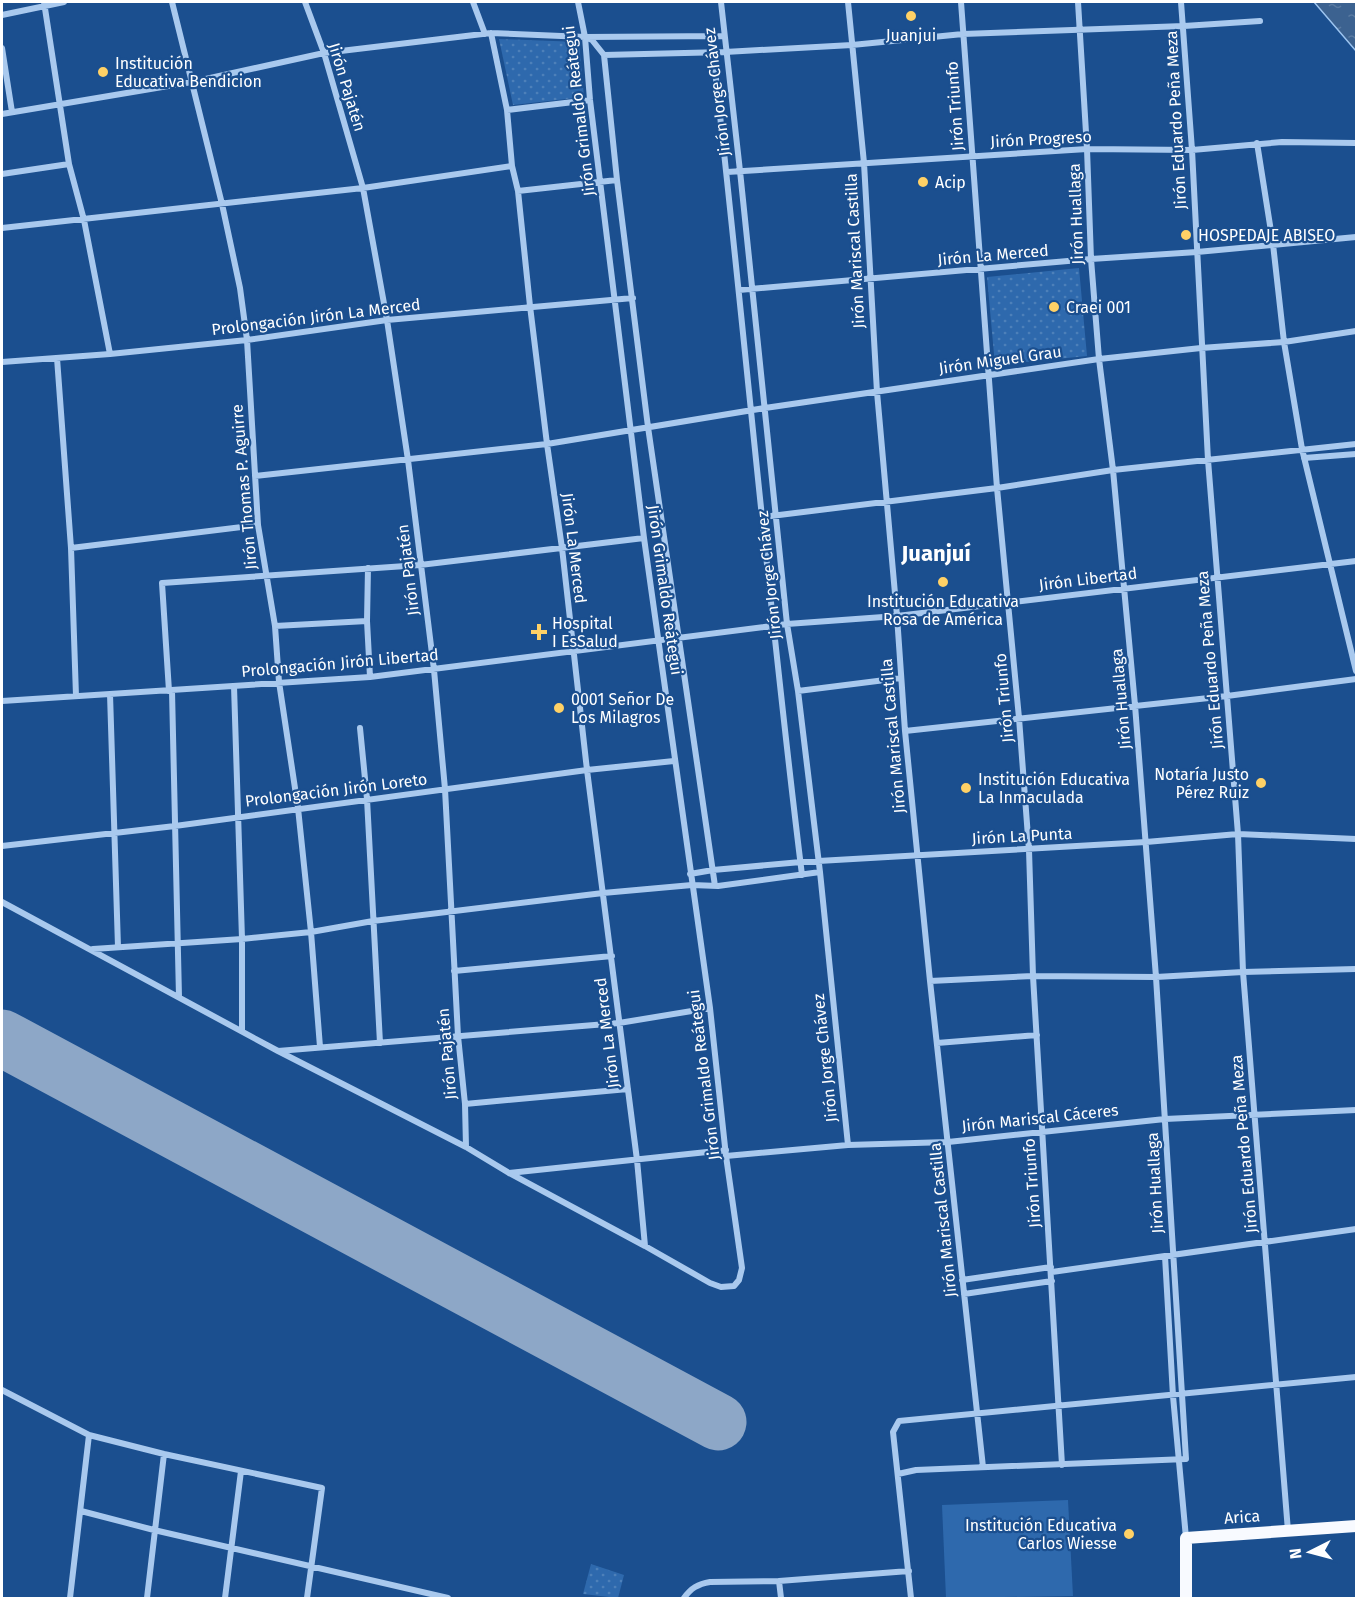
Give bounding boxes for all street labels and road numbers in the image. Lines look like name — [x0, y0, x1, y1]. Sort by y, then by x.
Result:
street label: Jirón Grimaldo Reátegui — [559, 25, 599, 197]
street label: Jirón Jorge Chávez — [700, 27, 734, 157]
street label: Jirón Eduardo Peña Meza — [1162, 30, 1190, 210]
street label: Jirón Pajatén — [324, 40, 370, 134]
street label: Jirón Triunfo — [942, 61, 968, 151]
street label: Jirón Progreso — [990, 127, 1092, 151]
street label: Jirón Huallaga — [1065, 163, 1087, 265]
street label: Jirón Mariscal Castilla — [841, 173, 869, 329]
street label: Jirón La Merced — [937, 241, 1049, 269]
street label: Prolongación Jirón La Merced — [210, 295, 422, 339]
street label: Jirón Miguel Grau — [937, 342, 1063, 378]
street label: Jirón Thomas P. Aguirre — [227, 403, 261, 571]
street label: Jirón La Merced — [558, 492, 590, 604]
street label: Jirón Grimaldo Reátegui — [644, 504, 686, 676]
street label: Jirón Jorge Chávez — [753, 510, 785, 640]
street label: Jirón Pajatén — [393, 523, 423, 617]
street label: Jirón Libertad — [1038, 564, 1138, 594]
street label: Jirón Eduardo Peña Meza — [1193, 570, 1227, 750]
street label: Prolongación Jirón Libertad — [241, 645, 439, 681]
street label: Jirón Huallaga — [1107, 648, 1135, 750]
street label: Jirón Triunfo — [991, 652, 1017, 744]
street label: Jirón Mariscal Castilla — [877, 658, 909, 814]
street label: Prolongación Jirón Loreto — [244, 769, 428, 811]
street label: Jirón La Punta — [971, 824, 1073, 848]
street label: Jirón La Merced — [591, 977, 623, 1089]
street label: Jirón Grimaldo Reátegui — [684, 989, 724, 1161]
street label: Jirón Jorge Chávez — [809, 993, 841, 1123]
street label: Jirón Pajatén — [434, 1007, 460, 1101]
street label: Jirón Eduardo Peña Meza — [1227, 1054, 1261, 1234]
street label: Jirón Mariscal Cáceres — [961, 1100, 1119, 1136]
street label: Jirón Huallaga — [1143, 1132, 1167, 1234]
street label: Jirón Triunfo — [1019, 1138, 1045, 1228]
street label: Jirón Mariscal Castilla — [925, 1142, 961, 1298]
street label: Arica — [1223, 1506, 1261, 1528]

